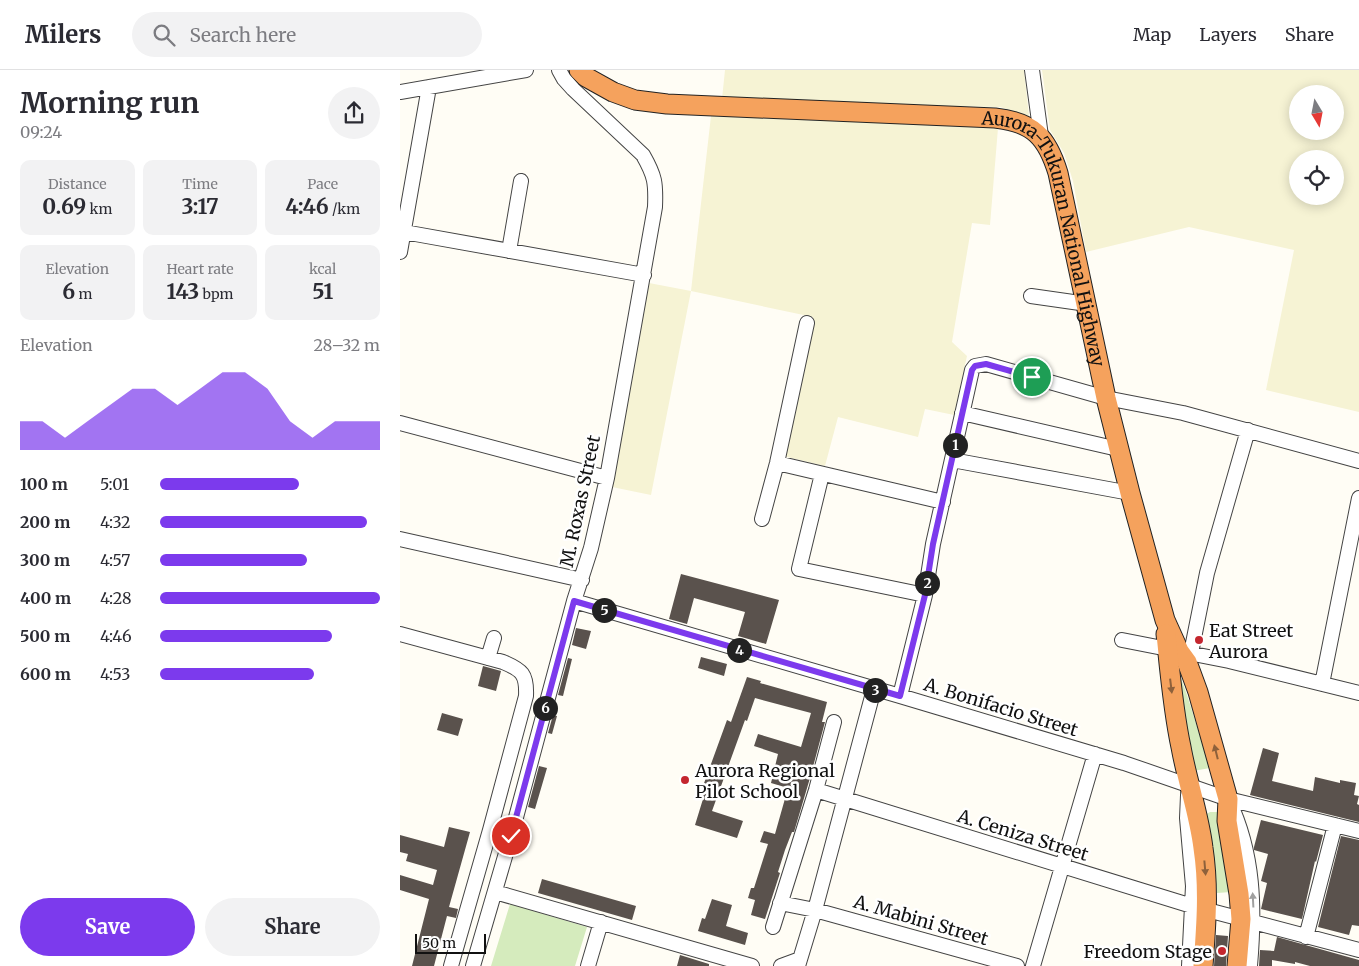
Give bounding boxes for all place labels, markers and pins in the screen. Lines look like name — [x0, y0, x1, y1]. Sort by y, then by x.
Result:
pin — [1011, 356, 1053, 398]
pin: 1 — [942, 432, 968, 458]
pin: 2 — [914, 570, 940, 596]
pin: 5 — [592, 598, 616, 622]
place label: Eat Street Aurora — [1208, 619, 1293, 663]
marker: Eat Street Aurora — [1193, 634, 1205, 646]
pin: 4 — [726, 638, 752, 662]
pin: 3 — [862, 678, 888, 702]
pin: 6 — [532, 696, 558, 720]
place label: Aurora Regional Pilot School — [694, 759, 835, 803]
marker: Aurora Regional Pilot School — [679, 774, 691, 786]
pin — [490, 815, 532, 857]
place label: Freedom Stage — [1083, 940, 1212, 963]
marker: Freedom Stage — [1216, 945, 1228, 957]

